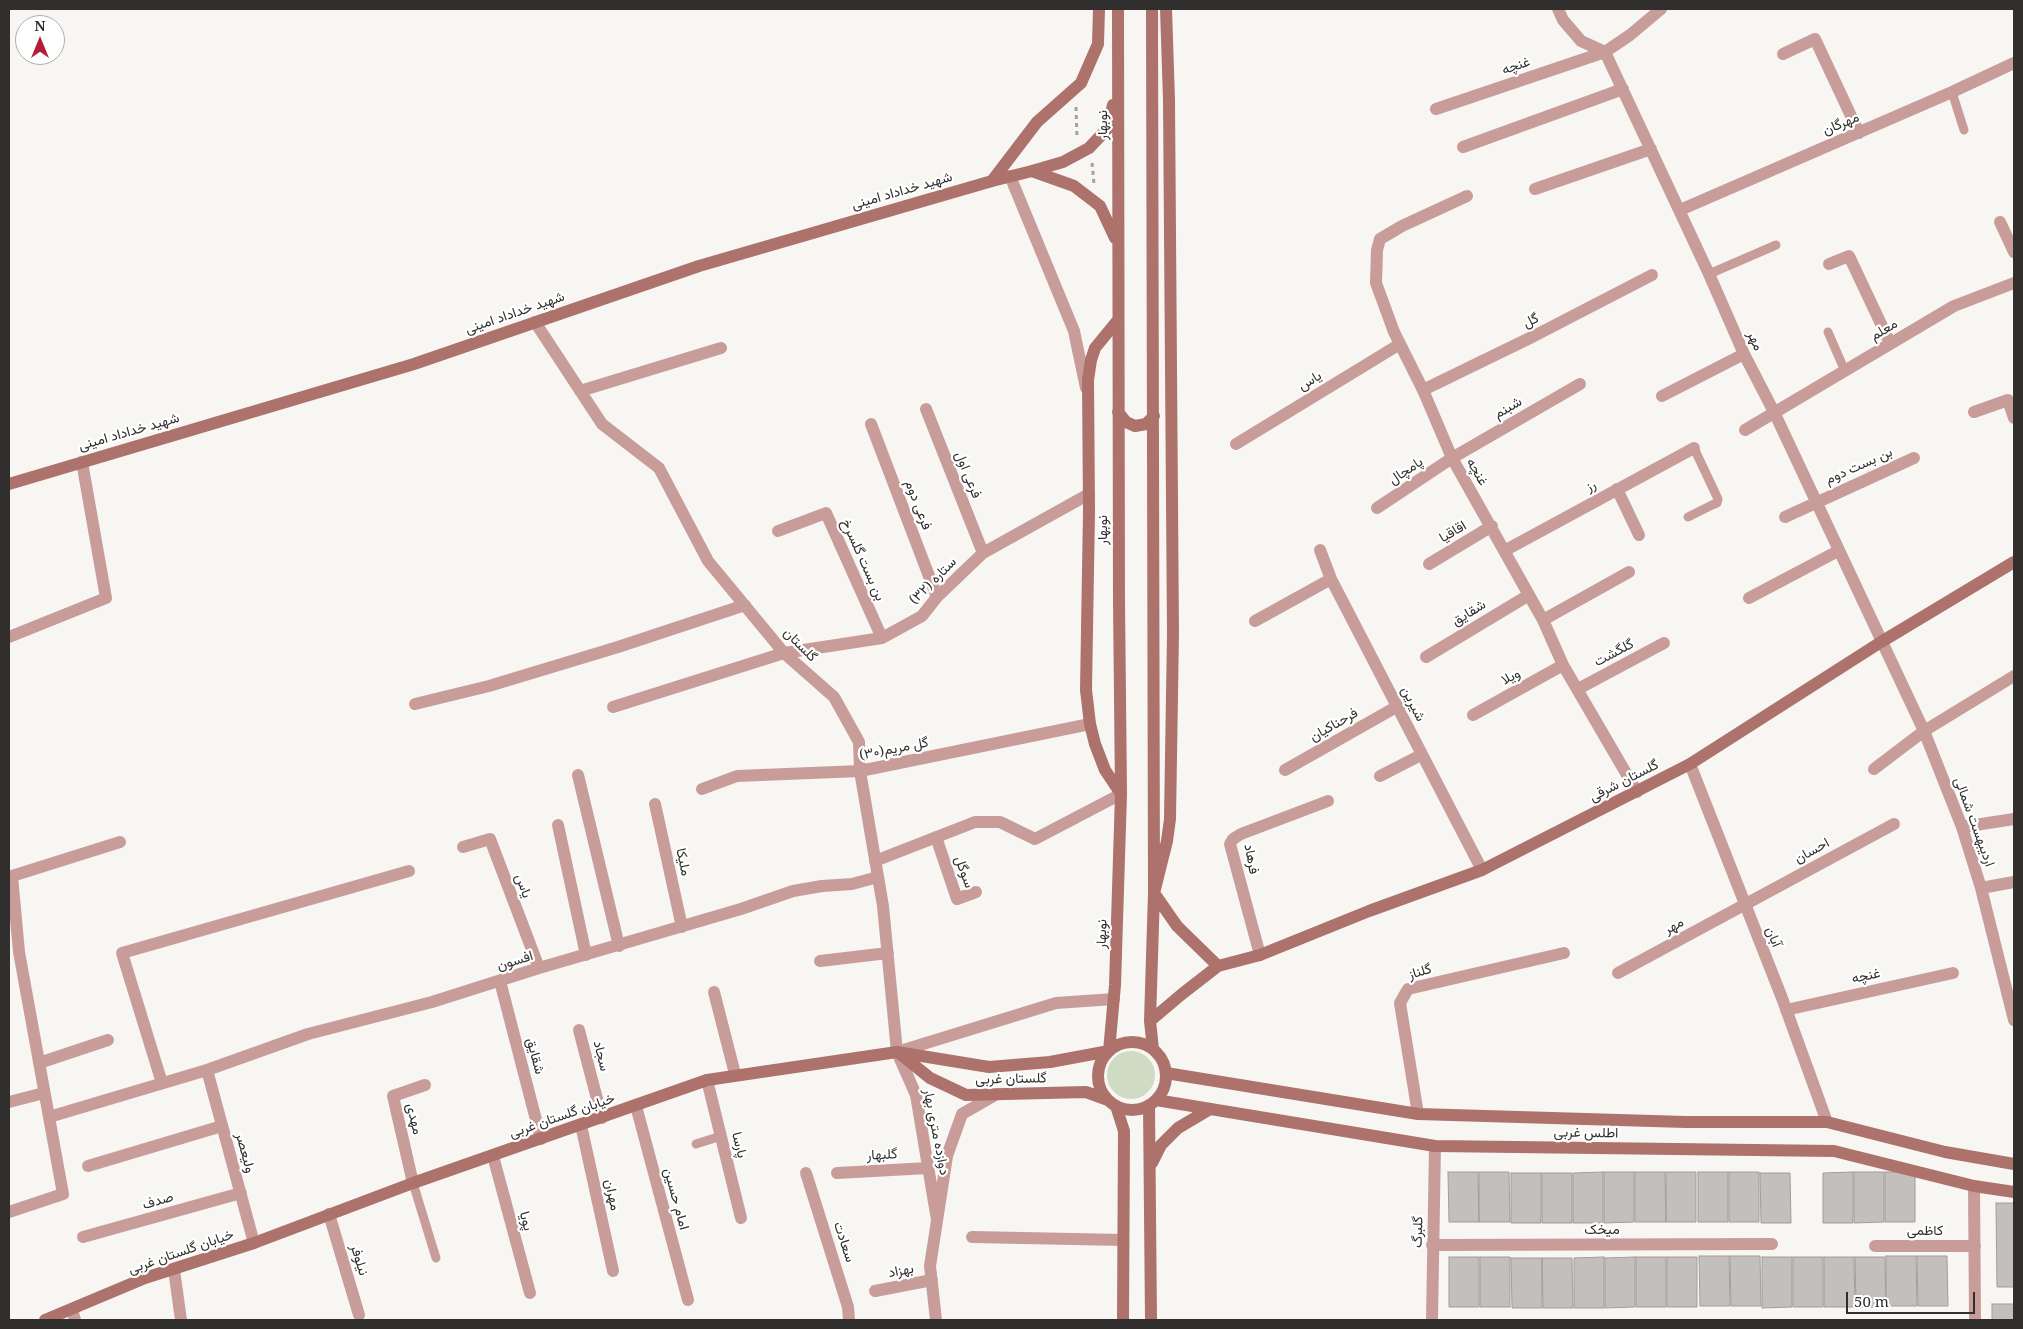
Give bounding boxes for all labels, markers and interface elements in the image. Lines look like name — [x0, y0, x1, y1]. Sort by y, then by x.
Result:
north arrow — [15, 15, 65, 65]
text: N — [34, 16, 46, 35]
street label: غنچه — [1500, 53, 1532, 79]
street label: مهرگان — [1820, 109, 1862, 139]
street label: نوبهار — [1095, 110, 1111, 140]
street label: شهید خداداد امینی — [850, 169, 954, 213]
street label: شهید خداداد امینی — [463, 288, 567, 338]
street label: گل — [1520, 310, 1542, 332]
street label: معلم — [1867, 315, 1901, 345]
street label: مهر — [1743, 329, 1767, 353]
street label: یاس — [1295, 367, 1325, 395]
street label: شبنم — [1491, 393, 1525, 423]
street label: شهید خداداد امینی — [77, 410, 181, 454]
street label: بن بست دوم — [1823, 444, 1895, 488]
street label: فرعی اول — [951, 449, 985, 501]
street label: پامچال — [1386, 454, 1426, 488]
street label: غنچه — [1463, 455, 1491, 489]
street label: رز — [1583, 476, 1599, 496]
street label: فرعی دوم — [901, 478, 935, 532]
street label: نوبهار — [1095, 515, 1111, 545]
street label: بن بست گلسرخ — [837, 517, 889, 603]
street label: اقاقیا — [1436, 517, 1470, 547]
street label: ستاره (۳۲) — [906, 554, 960, 608]
street label: شقایق — [1449, 596, 1489, 630]
street label: گلستان — [780, 625, 820, 665]
street label: گلگشت — [1591, 636, 1637, 670]
street label: ویلا — [1499, 665, 1523, 689]
street label: شیرین — [1397, 684, 1429, 724]
street label: فرحناکیان — [1307, 704, 1361, 746]
street label: گل مریم(۳۰) — [858, 734, 930, 764]
street label: گلستان شرقی — [1587, 756, 1661, 806]
street label: اردیبهست شمالی — [1950, 775, 1998, 869]
street label: احسان — [1791, 835, 1833, 867]
street label: فرهاد — [1240, 842, 1262, 876]
street label: ملیکا — [672, 847, 694, 877]
street label: سوگل — [950, 854, 978, 890]
street label: یاس — [511, 872, 535, 900]
street label: مهر — [1661, 914, 1687, 938]
street label: نوبهار — [1093, 919, 1111, 949]
street label: آبان — [1761, 924, 1785, 950]
street label: افسون — [495, 948, 535, 974]
street label: گلناز — [1406, 960, 1434, 984]
street label: غنچه — [1850, 965, 1882, 987]
street label: شقایق — [522, 1036, 548, 1076]
street label: سجاد — [589, 1039, 613, 1073]
street label: گلستان غربی — [975, 1070, 1047, 1088]
street label: دوازده متری بهار — [919, 1087, 953, 1177]
street label: خیابان گلستان غربی — [507, 1090, 617, 1142]
street label: مهدی — [402, 1102, 426, 1136]
street label: اطلس غربی — [1554, 1124, 1618, 1142]
street label: پارسا — [728, 1130, 750, 1160]
street label: ولیعصر — [232, 1131, 258, 1175]
street label: گلبهار — [866, 1146, 898, 1164]
street label: امام حسین — [660, 1166, 692, 1232]
street label: مهران — [600, 1178, 624, 1212]
street label: صدف — [141, 1189, 175, 1213]
street label: پویا — [515, 1209, 537, 1233]
street label: گلبرگ — [1409, 1216, 1427, 1248]
street label: سعادت — [830, 1220, 858, 1264]
street label: میخک — [1584, 1222, 1620, 1238]
street label: کاظمی — [1907, 1223, 1943, 1239]
street label: خیابان گلستان غربی — [126, 1226, 236, 1278]
street label: نیلوفر — [346, 1242, 372, 1278]
street label: بهزاد — [887, 1260, 915, 1282]
scale bar — [1848, 1282, 1977, 1314]
text: 50 m — [1854, 1291, 1889, 1311]

